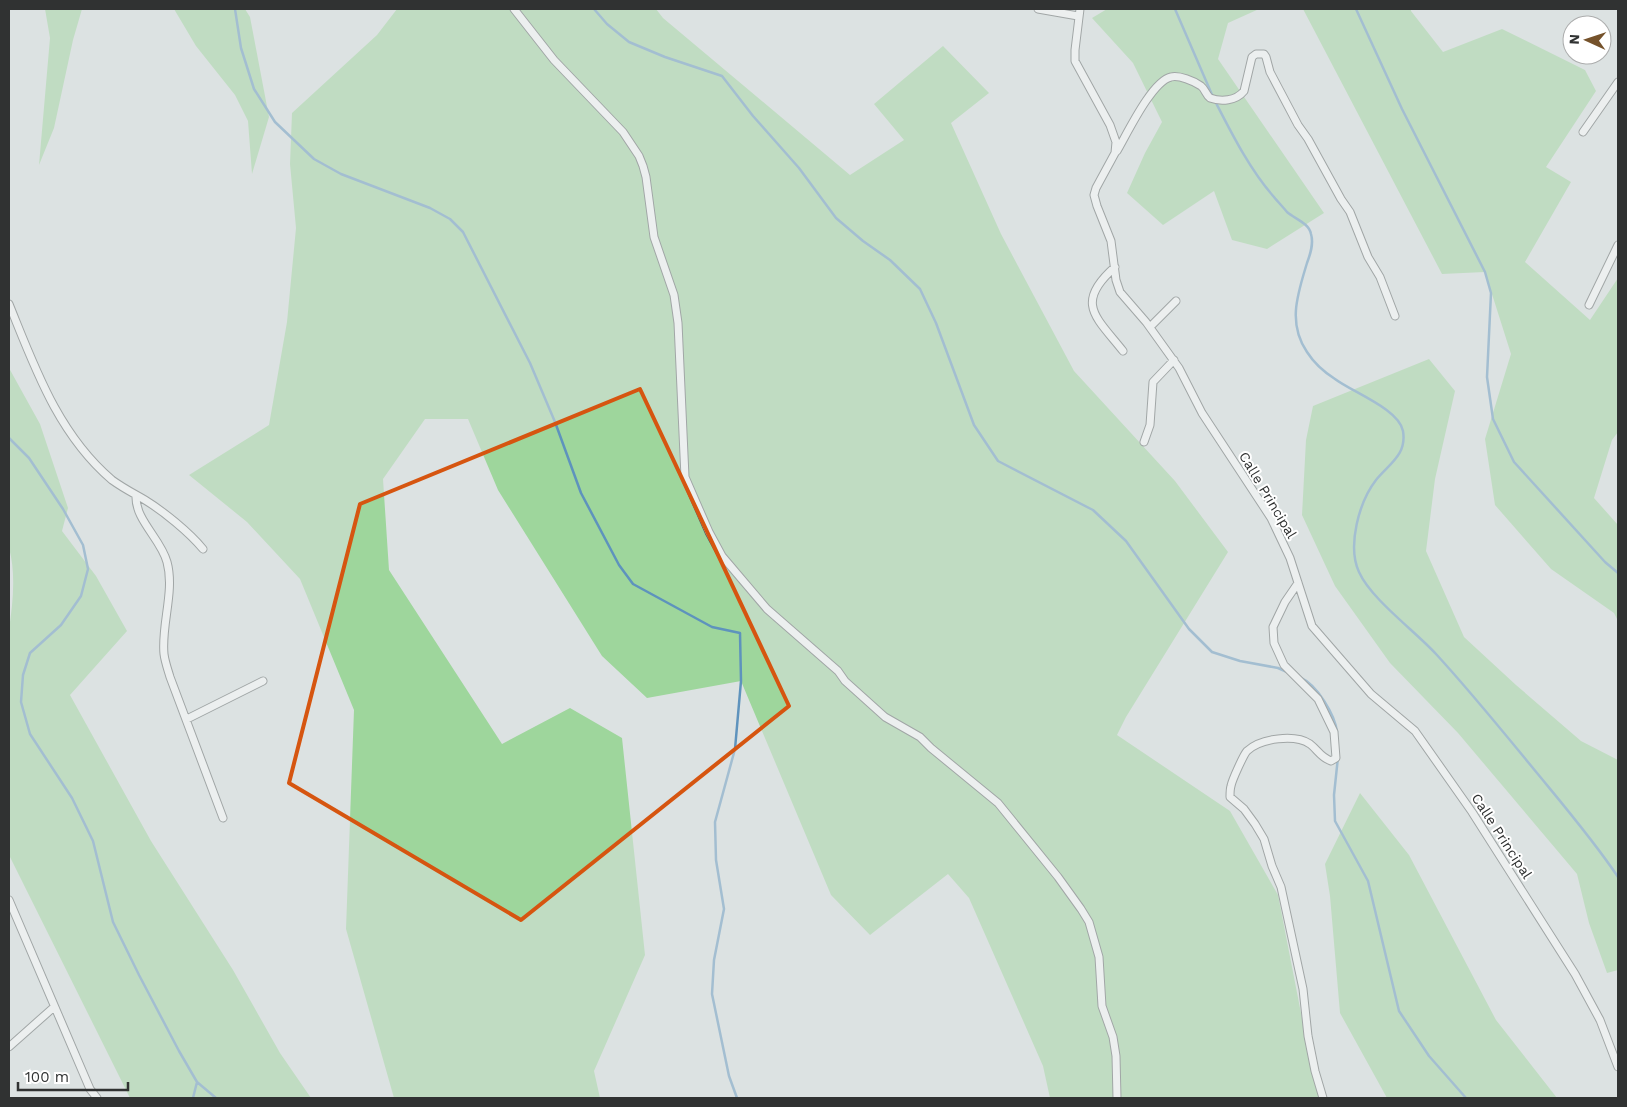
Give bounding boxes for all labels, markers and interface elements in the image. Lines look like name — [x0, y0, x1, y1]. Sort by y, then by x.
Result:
north arrow — [1562, 15, 1612, 65]
text: N — [1566, 34, 1582, 45]
street label: Calle Principal — [1236, 449, 1300, 542]
street label: Calle Principal — [1469, 790, 1536, 882]
scale bar — [18, 1060, 128, 1092]
text: 100 m — [25, 1068, 69, 1086]

